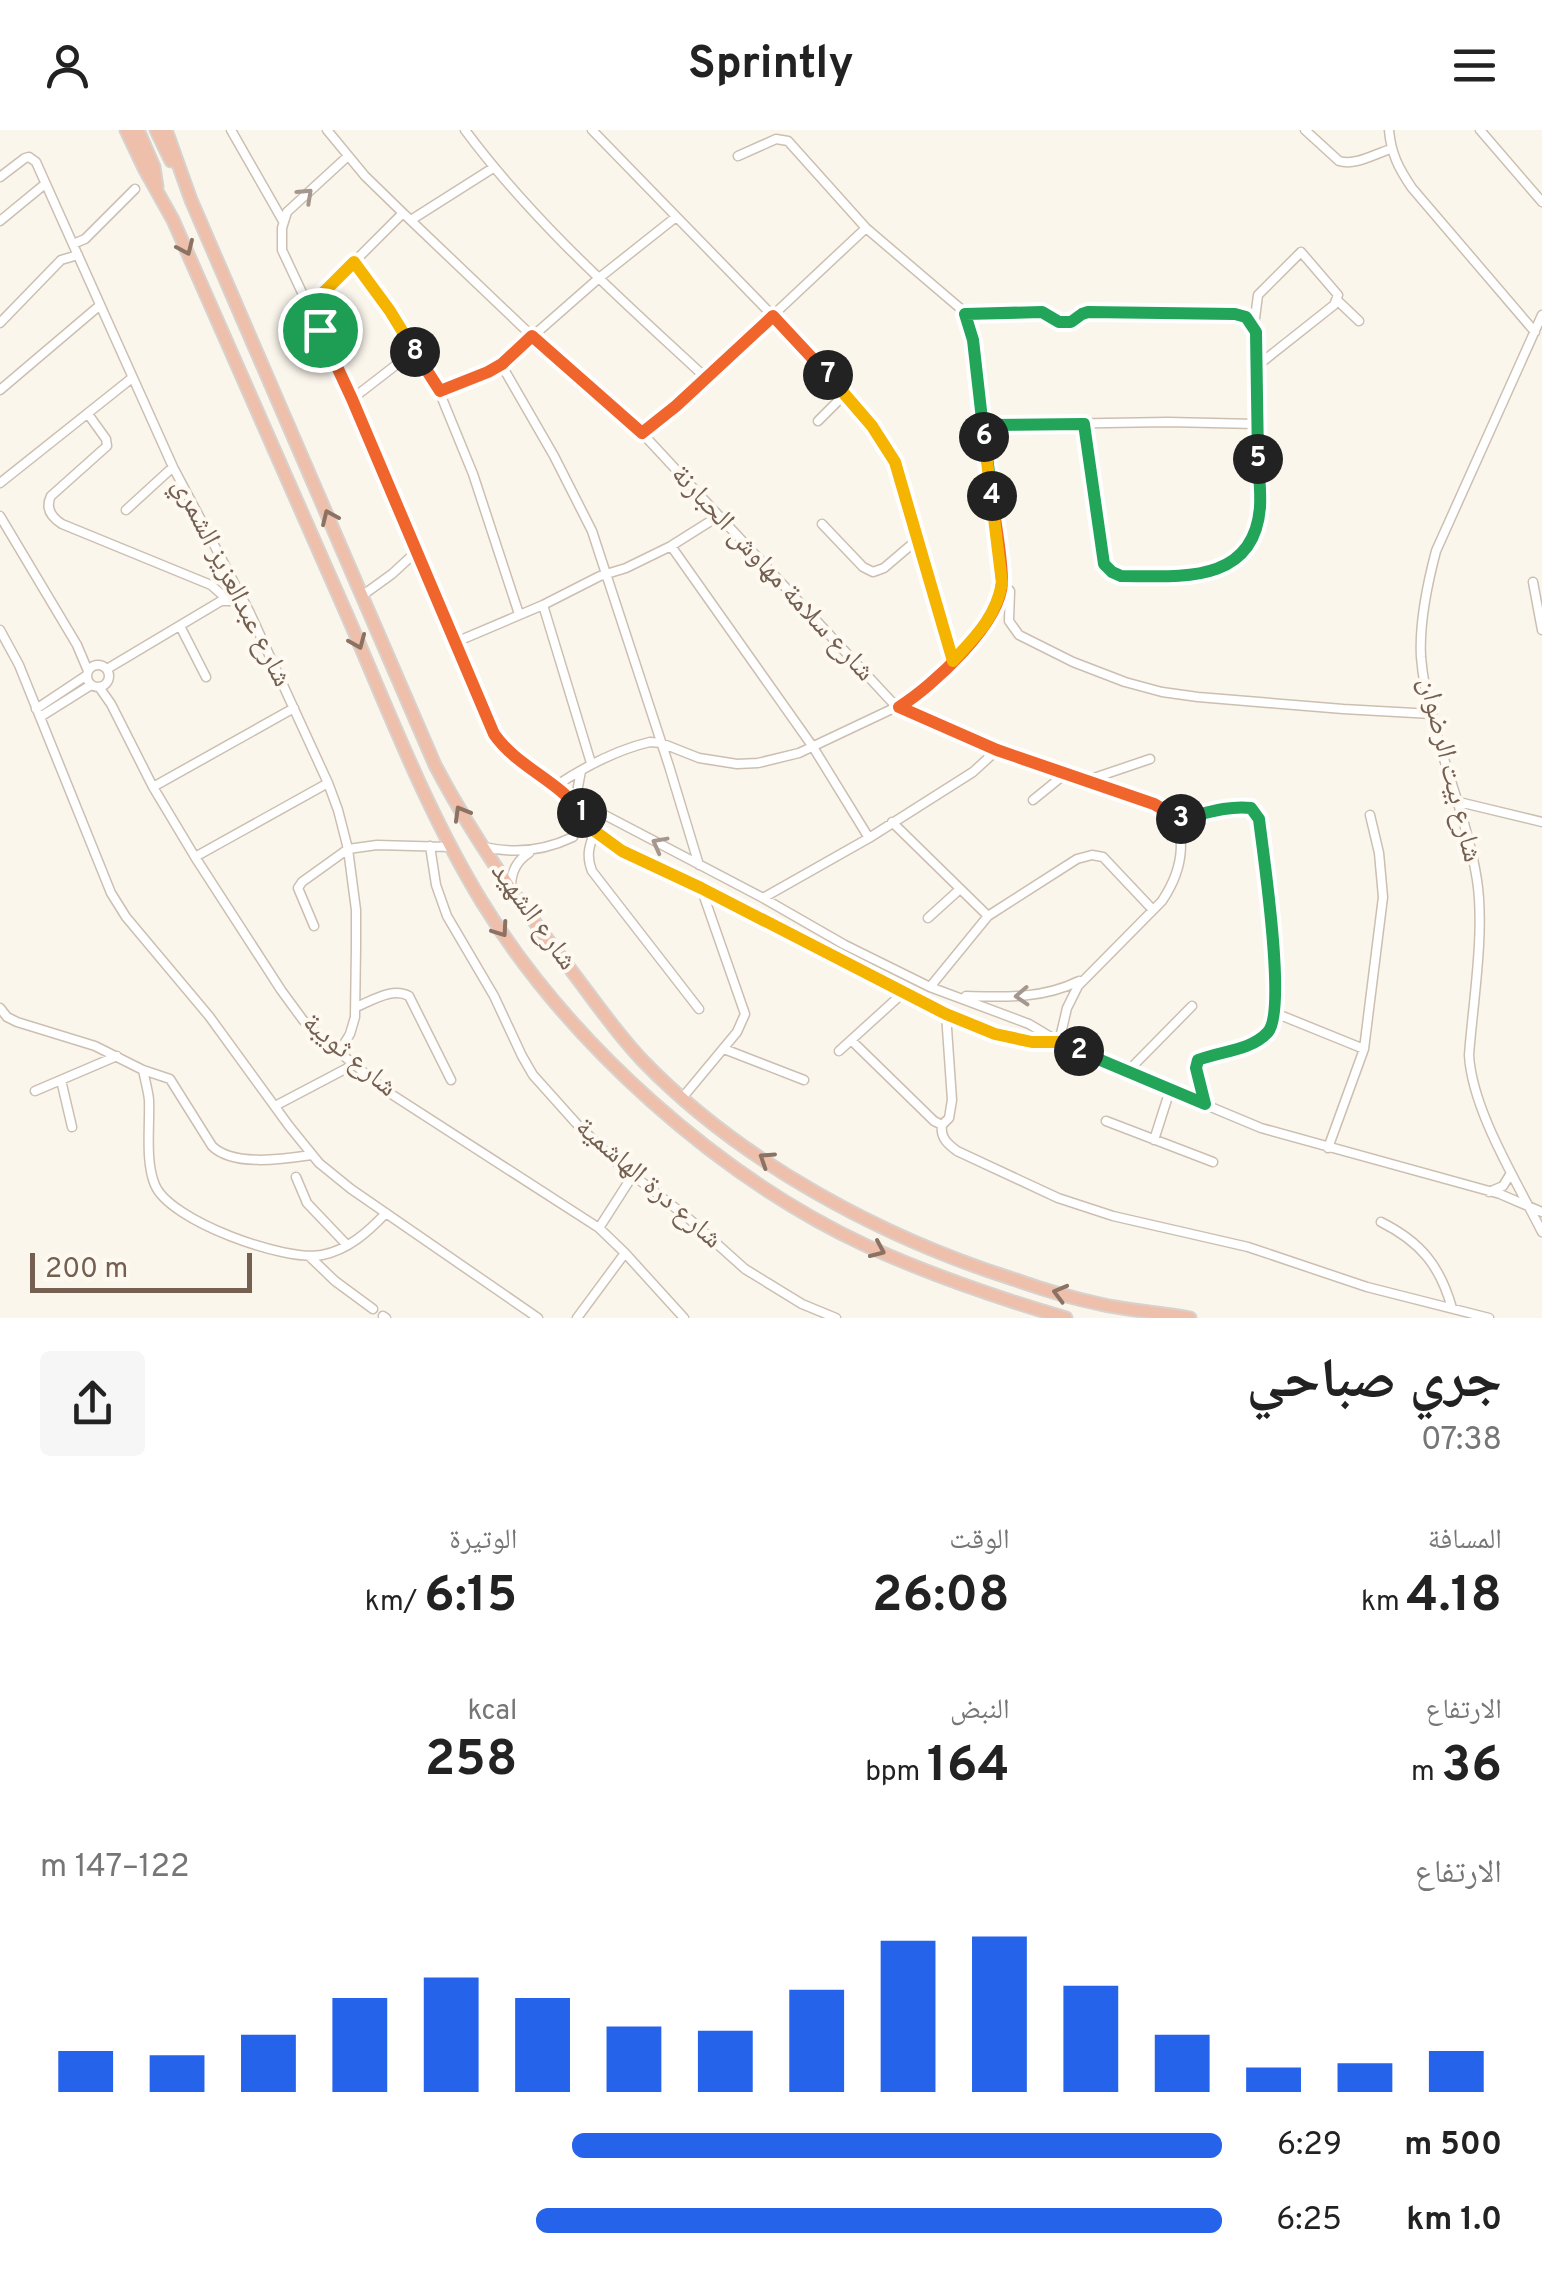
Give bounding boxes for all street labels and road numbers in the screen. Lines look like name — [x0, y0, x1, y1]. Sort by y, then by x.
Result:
street label: شارع سلامة مهاوش الحبارنة — [662, 458, 882, 690]
street label: شارع عبدالعزيز الشمري — [161, 472, 299, 694]
street label: شارع بيت الرضوان — [1409, 674, 1489, 866]
street label: شارع الشهيد — [482, 856, 584, 978]
street label: شارع ثويبة — [294, 1006, 404, 1106]
street label: شارع درة الهاشمية — [567, 1110, 729, 1258]

